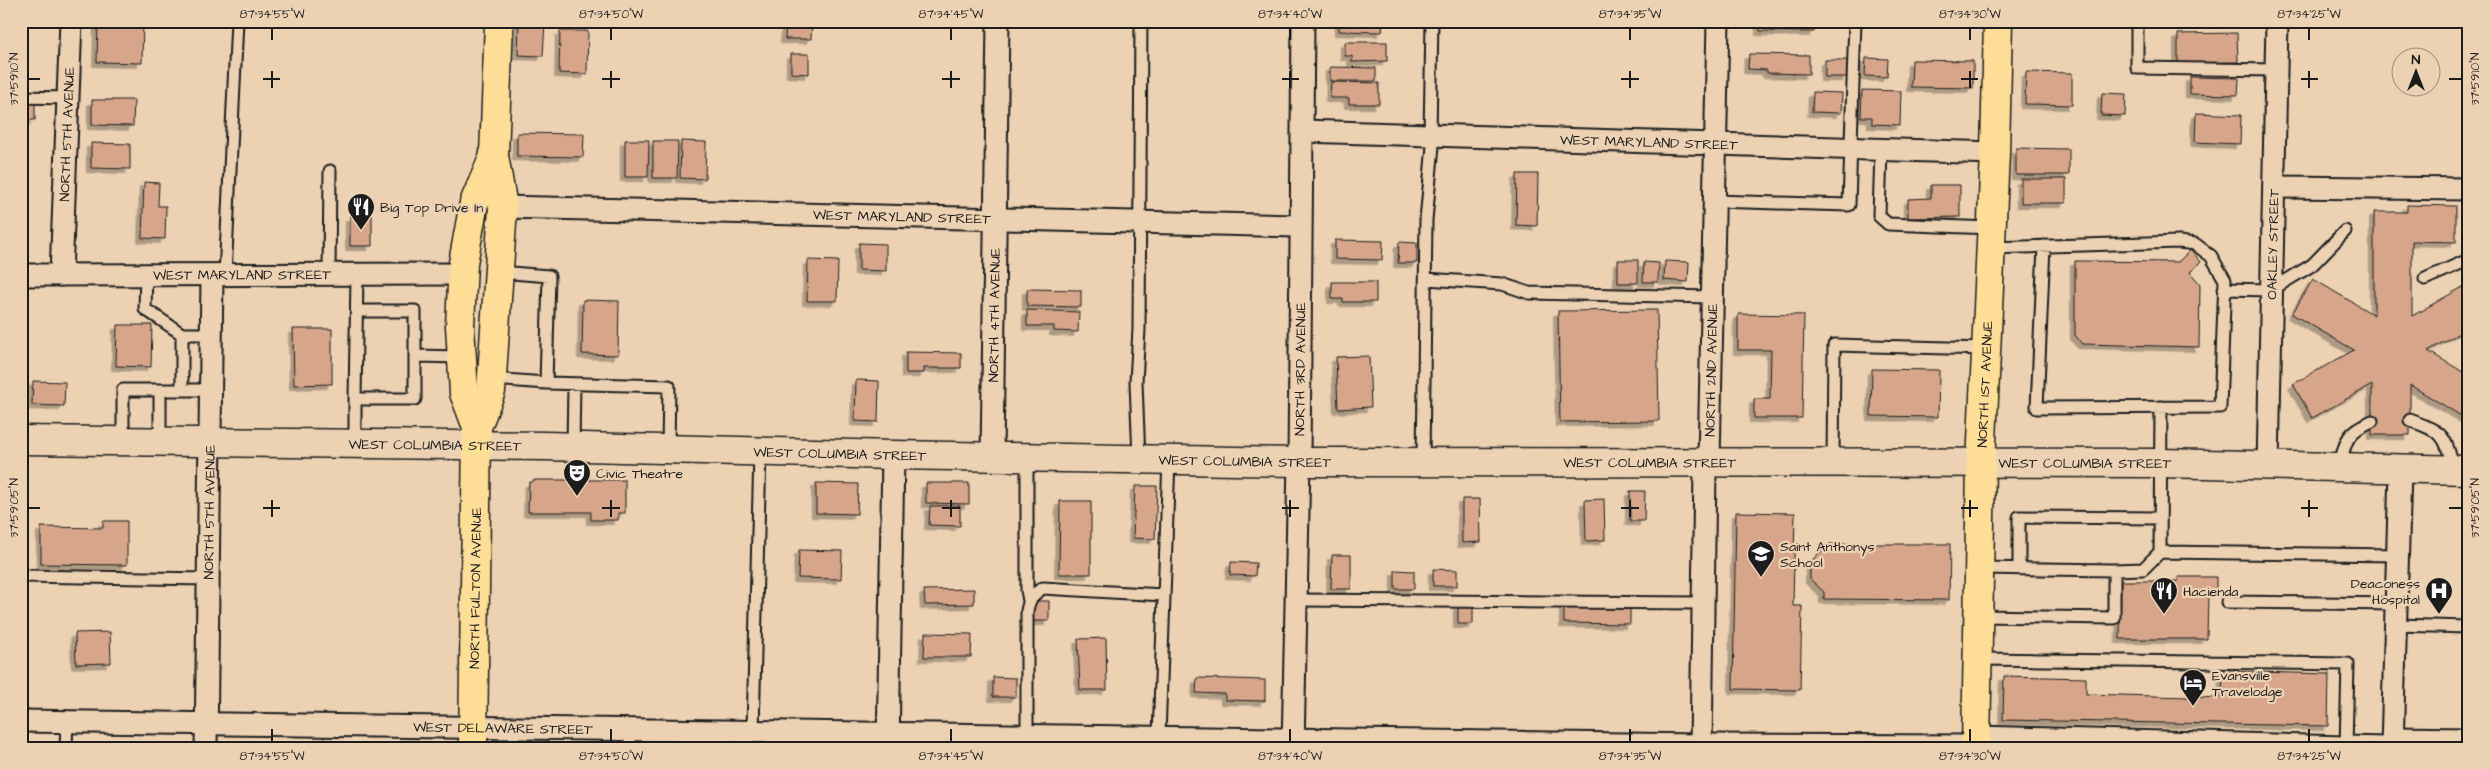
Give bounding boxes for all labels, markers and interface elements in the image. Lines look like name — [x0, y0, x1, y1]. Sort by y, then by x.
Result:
text: 87°34'55"W — [239, 6, 305, 23]
text: 87°34'50"W — [579, 6, 644, 23]
text: 87°34'45"W — [919, 6, 984, 23]
text: 87°34'40"W — [1258, 6, 1323, 23]
text: 87°34'35"W — [1599, 6, 1662, 23]
text: 87°34'30"W — [1939, 6, 2002, 23]
text: 87°34'25"W — [2277, 6, 2341, 23]
north arrow — [2392, 48, 2442, 98]
text: N — [2412, 50, 2421, 70]
text: 37°59'10"N — [6, 52, 23, 105]
text: 37°59'10"N — [2467, 52, 2484, 105]
street label: NORTH 5TH AVENUE — [55, 66, 80, 202]
street label: WEST MARYLAND STREET — [1560, 130, 1738, 156]
street label: OAKLEY STREET — [2262, 188, 2285, 300]
restaurant icon: Big Top Drive In — [346, 192, 376, 231]
place label: Big Top Drive In — [380, 198, 483, 218]
street label: WEST MARYLAND STREET — [813, 205, 991, 230]
street label: NORTH 4TH AVENUE — [984, 247, 1006, 382]
street label: WEST MARYLAND STREET — [153, 265, 331, 286]
street label: NORTH 3RD AVENUE — [1290, 301, 1311, 436]
street label: NORTH 2ND AVENUE — [1701, 302, 1723, 437]
street label: NORTH 1ST AVENUE — [1973, 320, 1998, 448]
street label: WEST COLUMBIA STREET — [348, 435, 522, 457]
street label: WEST COLUMBIA STREET — [753, 442, 927, 467]
street label: NORTH 5TH AVENUE — [199, 444, 221, 580]
street label: WEST COLUMBIA STREET — [1158, 451, 1332, 473]
street label: WEST COLUMBIA STREET — [1563, 453, 1737, 474]
street label: WEST COLUMBIA STREET — [1998, 454, 2172, 474]
theatre icon: Civic Theatre — [562, 458, 592, 497]
place label: Civic Theatre — [596, 464, 684, 484]
text: 37°59'05"N — [6, 478, 23, 538]
text: 37°59'05"N — [2467, 478, 2484, 538]
street label: NORTH FULTON AVENUE — [465, 506, 487, 669]
place label: Saint Anthonys School — [1780, 537, 1875, 573]
school or university icon: Saint Anthonys School — [1746, 539, 1776, 578]
place label: Deaconess Hospital — [2351, 574, 2420, 610]
restaurant icon: Hacienda — [2149, 576, 2179, 615]
hospital icon: Deaconess Hospital — [2424, 576, 2454, 615]
place label: Hacienda — [2183, 582, 2238, 602]
place label: Evansville Travelodge — [2212, 666, 2283, 702]
hotel icon: Evansville Travelodge — [2178, 668, 2208, 707]
street label: WEST DELAWARE STREET — [413, 718, 593, 740]
text: 87°34'55"W — [239, 748, 305, 765]
text: 87°34'50"W — [579, 748, 644, 765]
text: 87°34'45"W — [919, 748, 984, 765]
text: 87°34'40"W — [1258, 748, 1323, 765]
text: 87°34'35"W — [1599, 748, 1662, 765]
text: 87°34'30"W — [1939, 748, 2002, 765]
text: 87°34'25"W — [2277, 748, 2341, 765]

